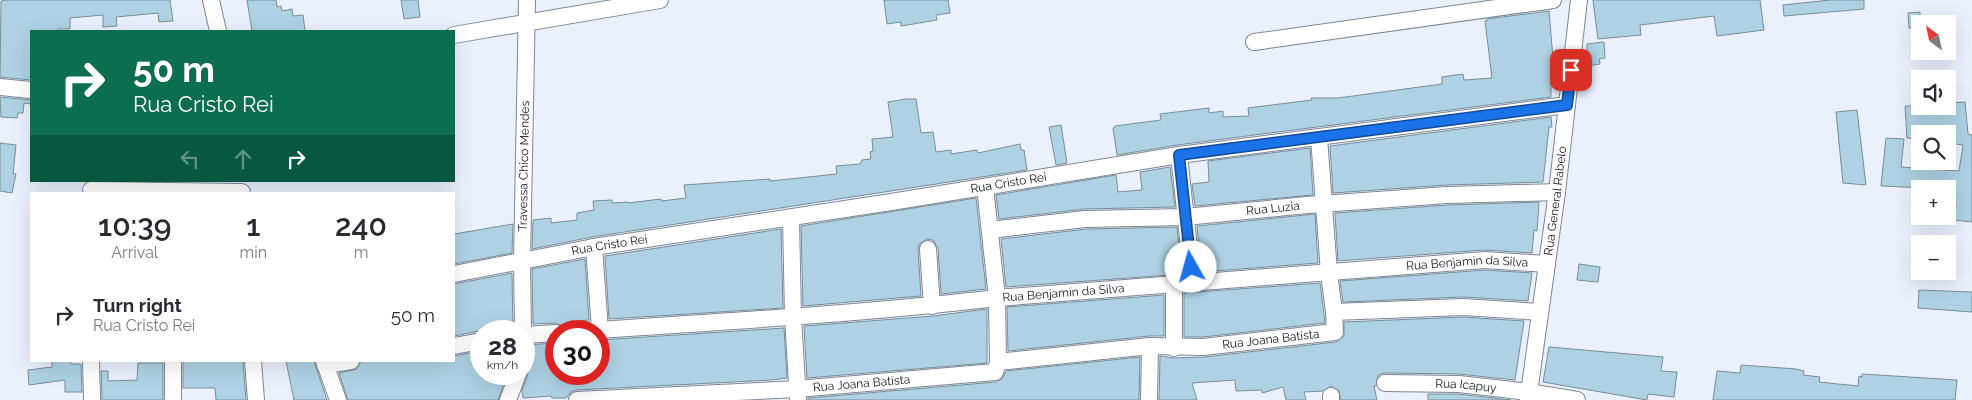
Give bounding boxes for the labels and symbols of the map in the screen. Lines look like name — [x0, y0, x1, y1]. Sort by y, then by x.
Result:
north arrow — [1911, 15, 1956, 60]
pin — [1550, 49, 1592, 91]
street label: Travessa Chico Mendes — [516, 100, 532, 231]
street label: Rua General Rabelo — [1541, 145, 1569, 256]
street label: Rua Cristo Rei — [969, 170, 1048, 196]
street label: Rua Luzia — [1246, 199, 1300, 218]
street label: Rua Cristo Rei — [570, 232, 648, 258]
position arrow — [1164, 240, 1216, 292]
street label: Rua Benjamin da Silva — [1406, 253, 1529, 273]
street label: Rua Benjamin da Silva — [1002, 281, 1125, 305]
speed limit sign: 30 — [545, 320, 610, 385]
street label: Rua Joana Batista — [1221, 327, 1320, 352]
street label: Rua Joana Batista — [812, 372, 911, 395]
street label: Rua Icapuy — [1435, 377, 1498, 395]

